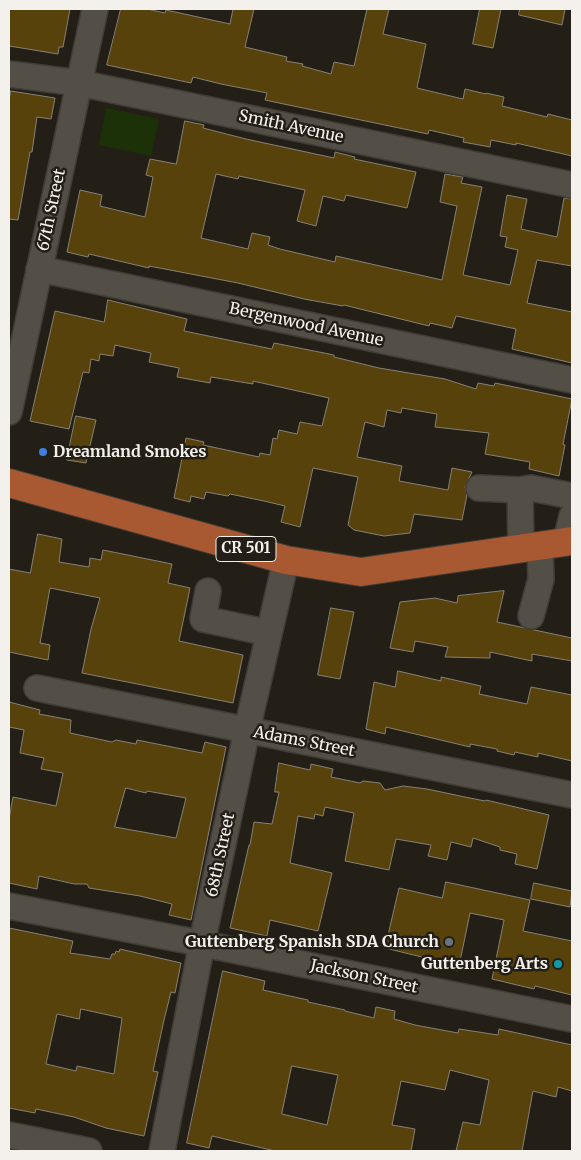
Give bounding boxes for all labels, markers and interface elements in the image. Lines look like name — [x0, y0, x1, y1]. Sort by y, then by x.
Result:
street label: Smith Avenue — [237, 107, 345, 147]
street label: 67th Street — [34, 167, 70, 253]
street label: Bergenwood Avenue — [227, 299, 385, 351]
place label: Dreamland Smokes — [53, 442, 207, 462]
marker: Dreamland Smokes — [37, 446, 49, 458]
road number: CR 501 — [216, 536, 276, 562]
street label: Adams Street — [252, 723, 356, 761]
street label: 68th Street — [203, 811, 239, 899]
place label: Guttenberg Spanish SDA Church — [185, 932, 439, 952]
marker: Guttenberg Spanish SDA Church — [443, 936, 455, 948]
place label: Guttenberg Arts — [421, 954, 548, 974]
street label: Jackson Street — [308, 956, 420, 998]
marker: Guttenberg Arts — [552, 958, 564, 970]

